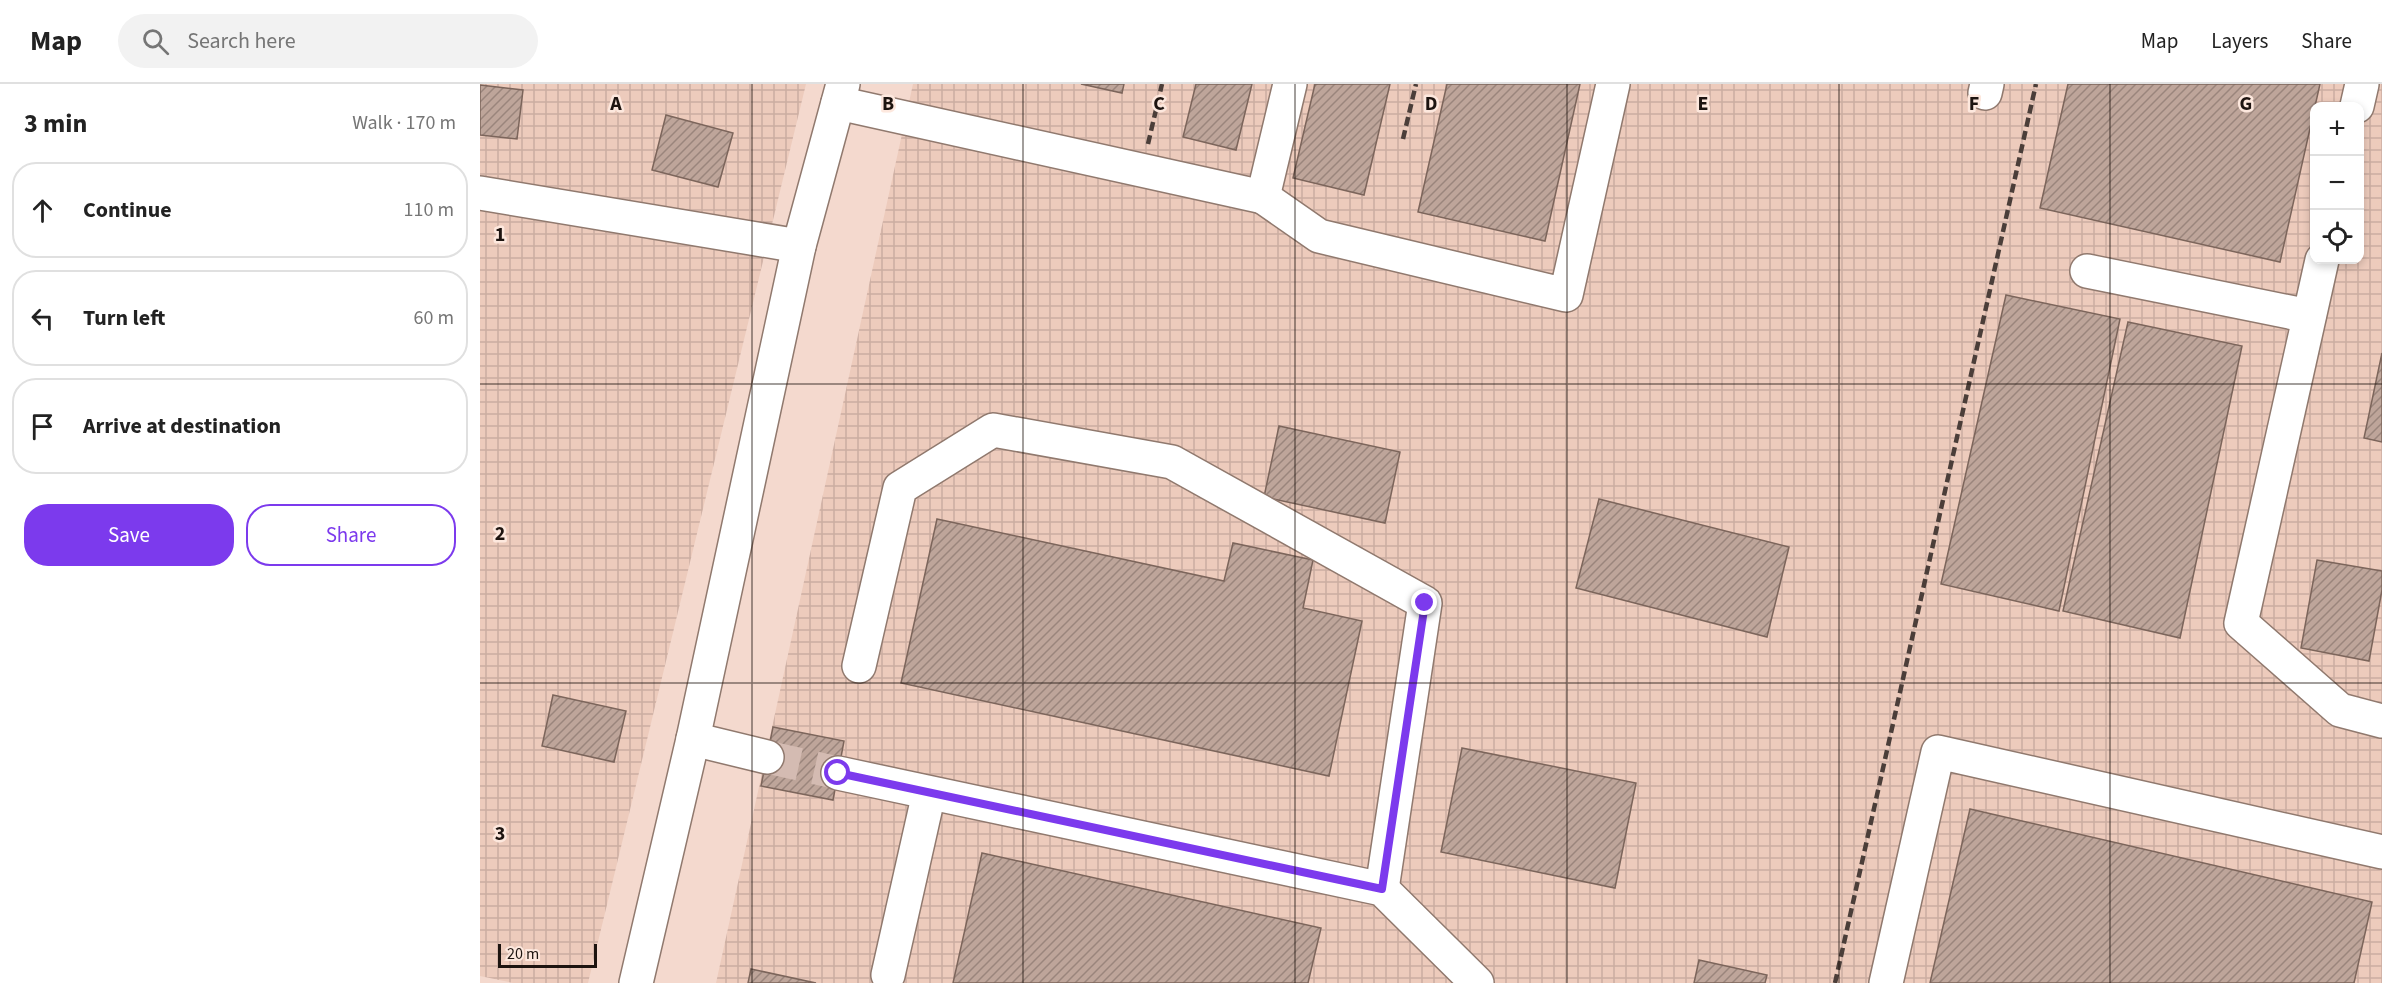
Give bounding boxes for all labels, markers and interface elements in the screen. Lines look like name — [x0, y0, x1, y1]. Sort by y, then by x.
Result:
search box — [118, 14, 538, 68]
text: Map — [30, 21, 82, 61]
icon: search — [139, 25, 172, 58]
text: Search here — [187, 25, 296, 57]
text: Map — [2141, 26, 2178, 56]
text: Layers — [2211, 26, 2268, 56]
text: Share — [2301, 26, 2352, 56]
text: A — [609, 90, 622, 118]
text: B — [882, 90, 894, 118]
text: C — [1153, 90, 1165, 118]
text: D — [1425, 90, 1437, 118]
text: E — [1698, 90, 1708, 118]
text: F — [1969, 90, 1979, 118]
text: G — [2240, 90, 2252, 118]
map controls — [2310, 102, 2364, 264]
button: + — [2310, 102, 2364, 156]
text: 3 min — [24, 105, 87, 142]
text: Walk · 170 m — [352, 109, 456, 137]
button: − — [2310, 156, 2364, 210]
icon: ahead — [26, 194, 59, 227]
text: Continue — [83, 194, 172, 226]
text: 110 m — [404, 196, 454, 224]
button: locate — [2310, 210, 2364, 264]
text: 1 — [495, 221, 505, 249]
icon: left — [26, 302, 59, 335]
text: Turn left — [83, 302, 165, 334]
text: 60 m — [414, 304, 454, 332]
icon: arrive — [26, 410, 59, 443]
text: Arrive at destination — [83, 410, 281, 442]
button: Save — [24, 504, 234, 566]
button: Share — [246, 504, 456, 566]
text: 2 — [495, 520, 505, 548]
route end — [1411, 589, 1437, 615]
route start — [824, 759, 850, 785]
text: 3 — [495, 820, 505, 848]
scale bar — [498, 941, 597, 968]
text: 20 m — [507, 943, 539, 965]

